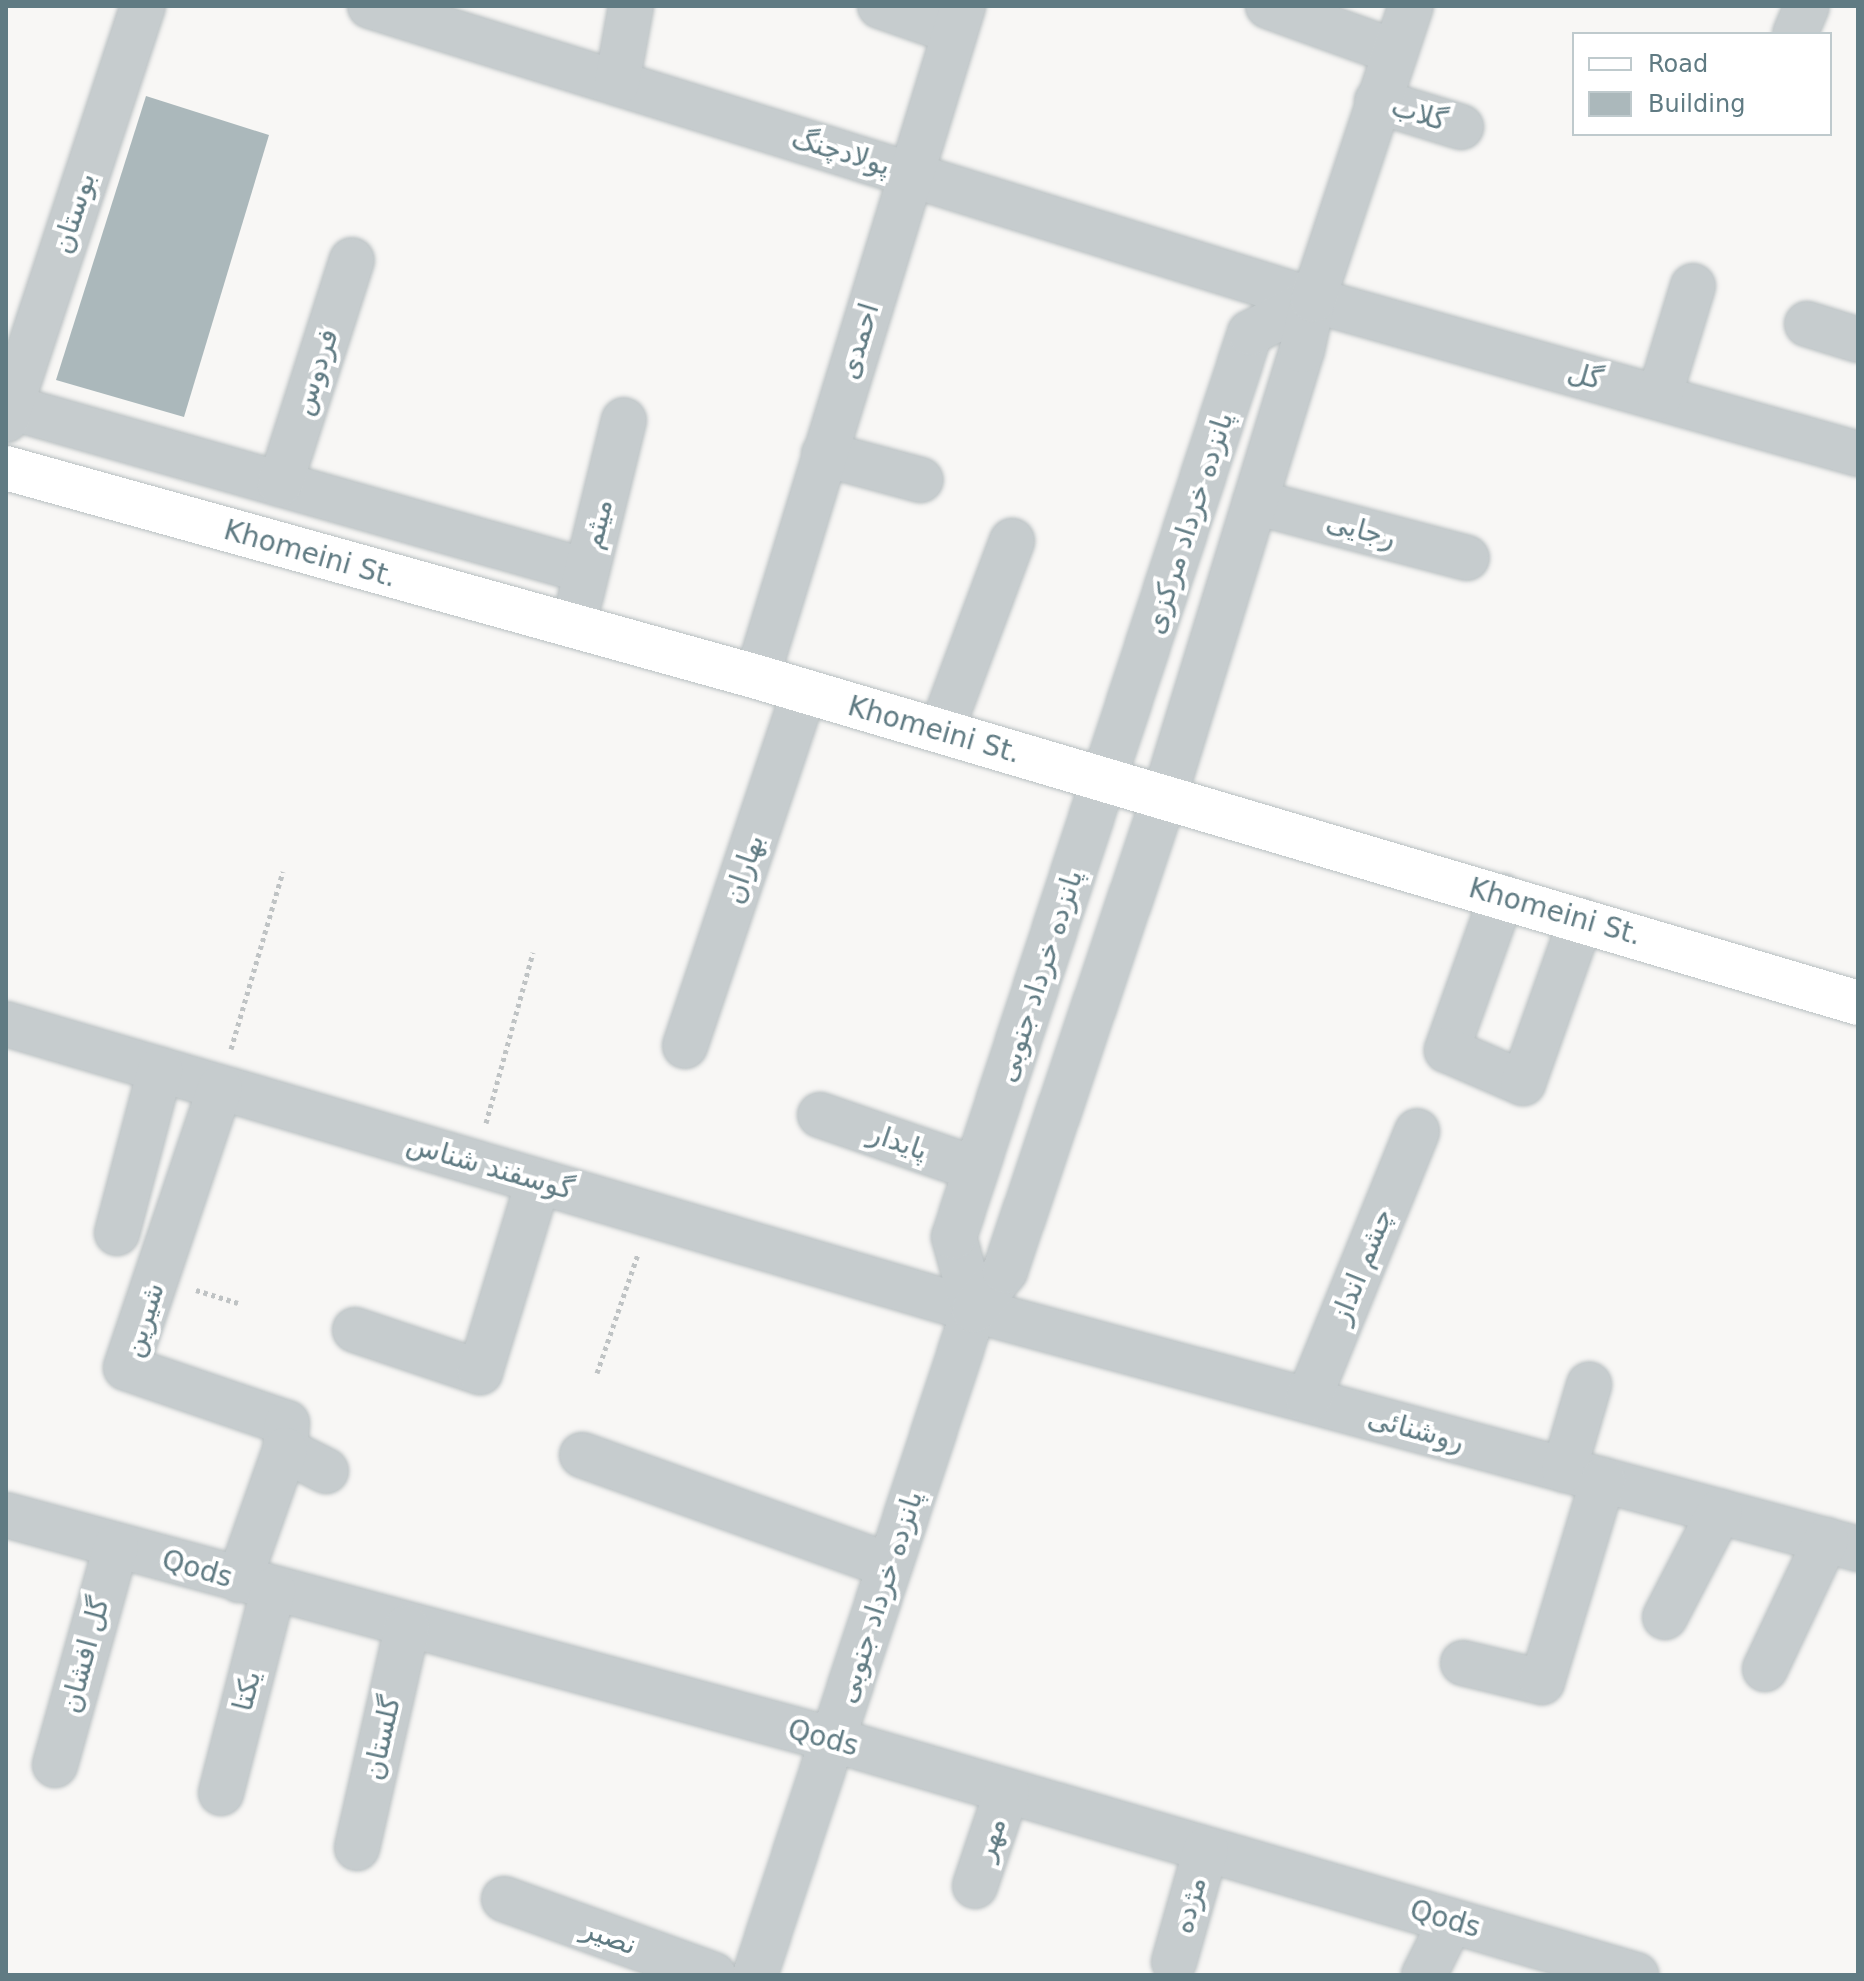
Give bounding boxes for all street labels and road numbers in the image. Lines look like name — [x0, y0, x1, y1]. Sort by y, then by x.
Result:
street label: گلاب — [1387, 90, 1451, 138]
street label: پولادچنگ — [788, 121, 894, 183]
street label: بوستان — [45, 168, 103, 258]
street label: احمدی — [832, 299, 886, 383]
street label: فردوس — [286, 324, 346, 420]
street label: گل — [1564, 355, 1606, 397]
street label: پانزده خرداد مرکزی — [1137, 408, 1241, 638]
street label: میثم — [576, 495, 620, 553]
street label: رجایی — [1323, 505, 1399, 555]
street label: Khomeini St. — [220, 513, 400, 595]
street label: Khomeini St. — [844, 689, 1024, 771]
street label: بهاران — [717, 830, 771, 908]
street label: پانزده خرداد جنوبی — [990, 866, 1090, 1086]
street label: Khomeini St. — [1465, 871, 1645, 953]
street label: پایدار — [864, 1116, 932, 1168]
street label: گوسفند شناس — [403, 1127, 577, 1207]
street label: چشم انداز — [1324, 1203, 1400, 1329]
street label: شیرین — [116, 1278, 172, 1362]
street label: روشنائی — [1364, 1401, 1468, 1459]
street label: پانزده خرداد جنوبی — [830, 1487, 930, 1707]
street label: Qods — [158, 1543, 236, 1595]
street label: گل افشان — [53, 1593, 117, 1717]
street label: یکتا — [226, 1667, 268, 1715]
street label: گلستان — [356, 1693, 408, 1783]
street label: Qods — [784, 1713, 862, 1763]
street label: مهر — [968, 1813, 1014, 1865]
street label: مژده — [1166, 1873, 1214, 1937]
street label: Qods — [1406, 1893, 1484, 1945]
street label: نصیر — [577, 1912, 641, 1962]

